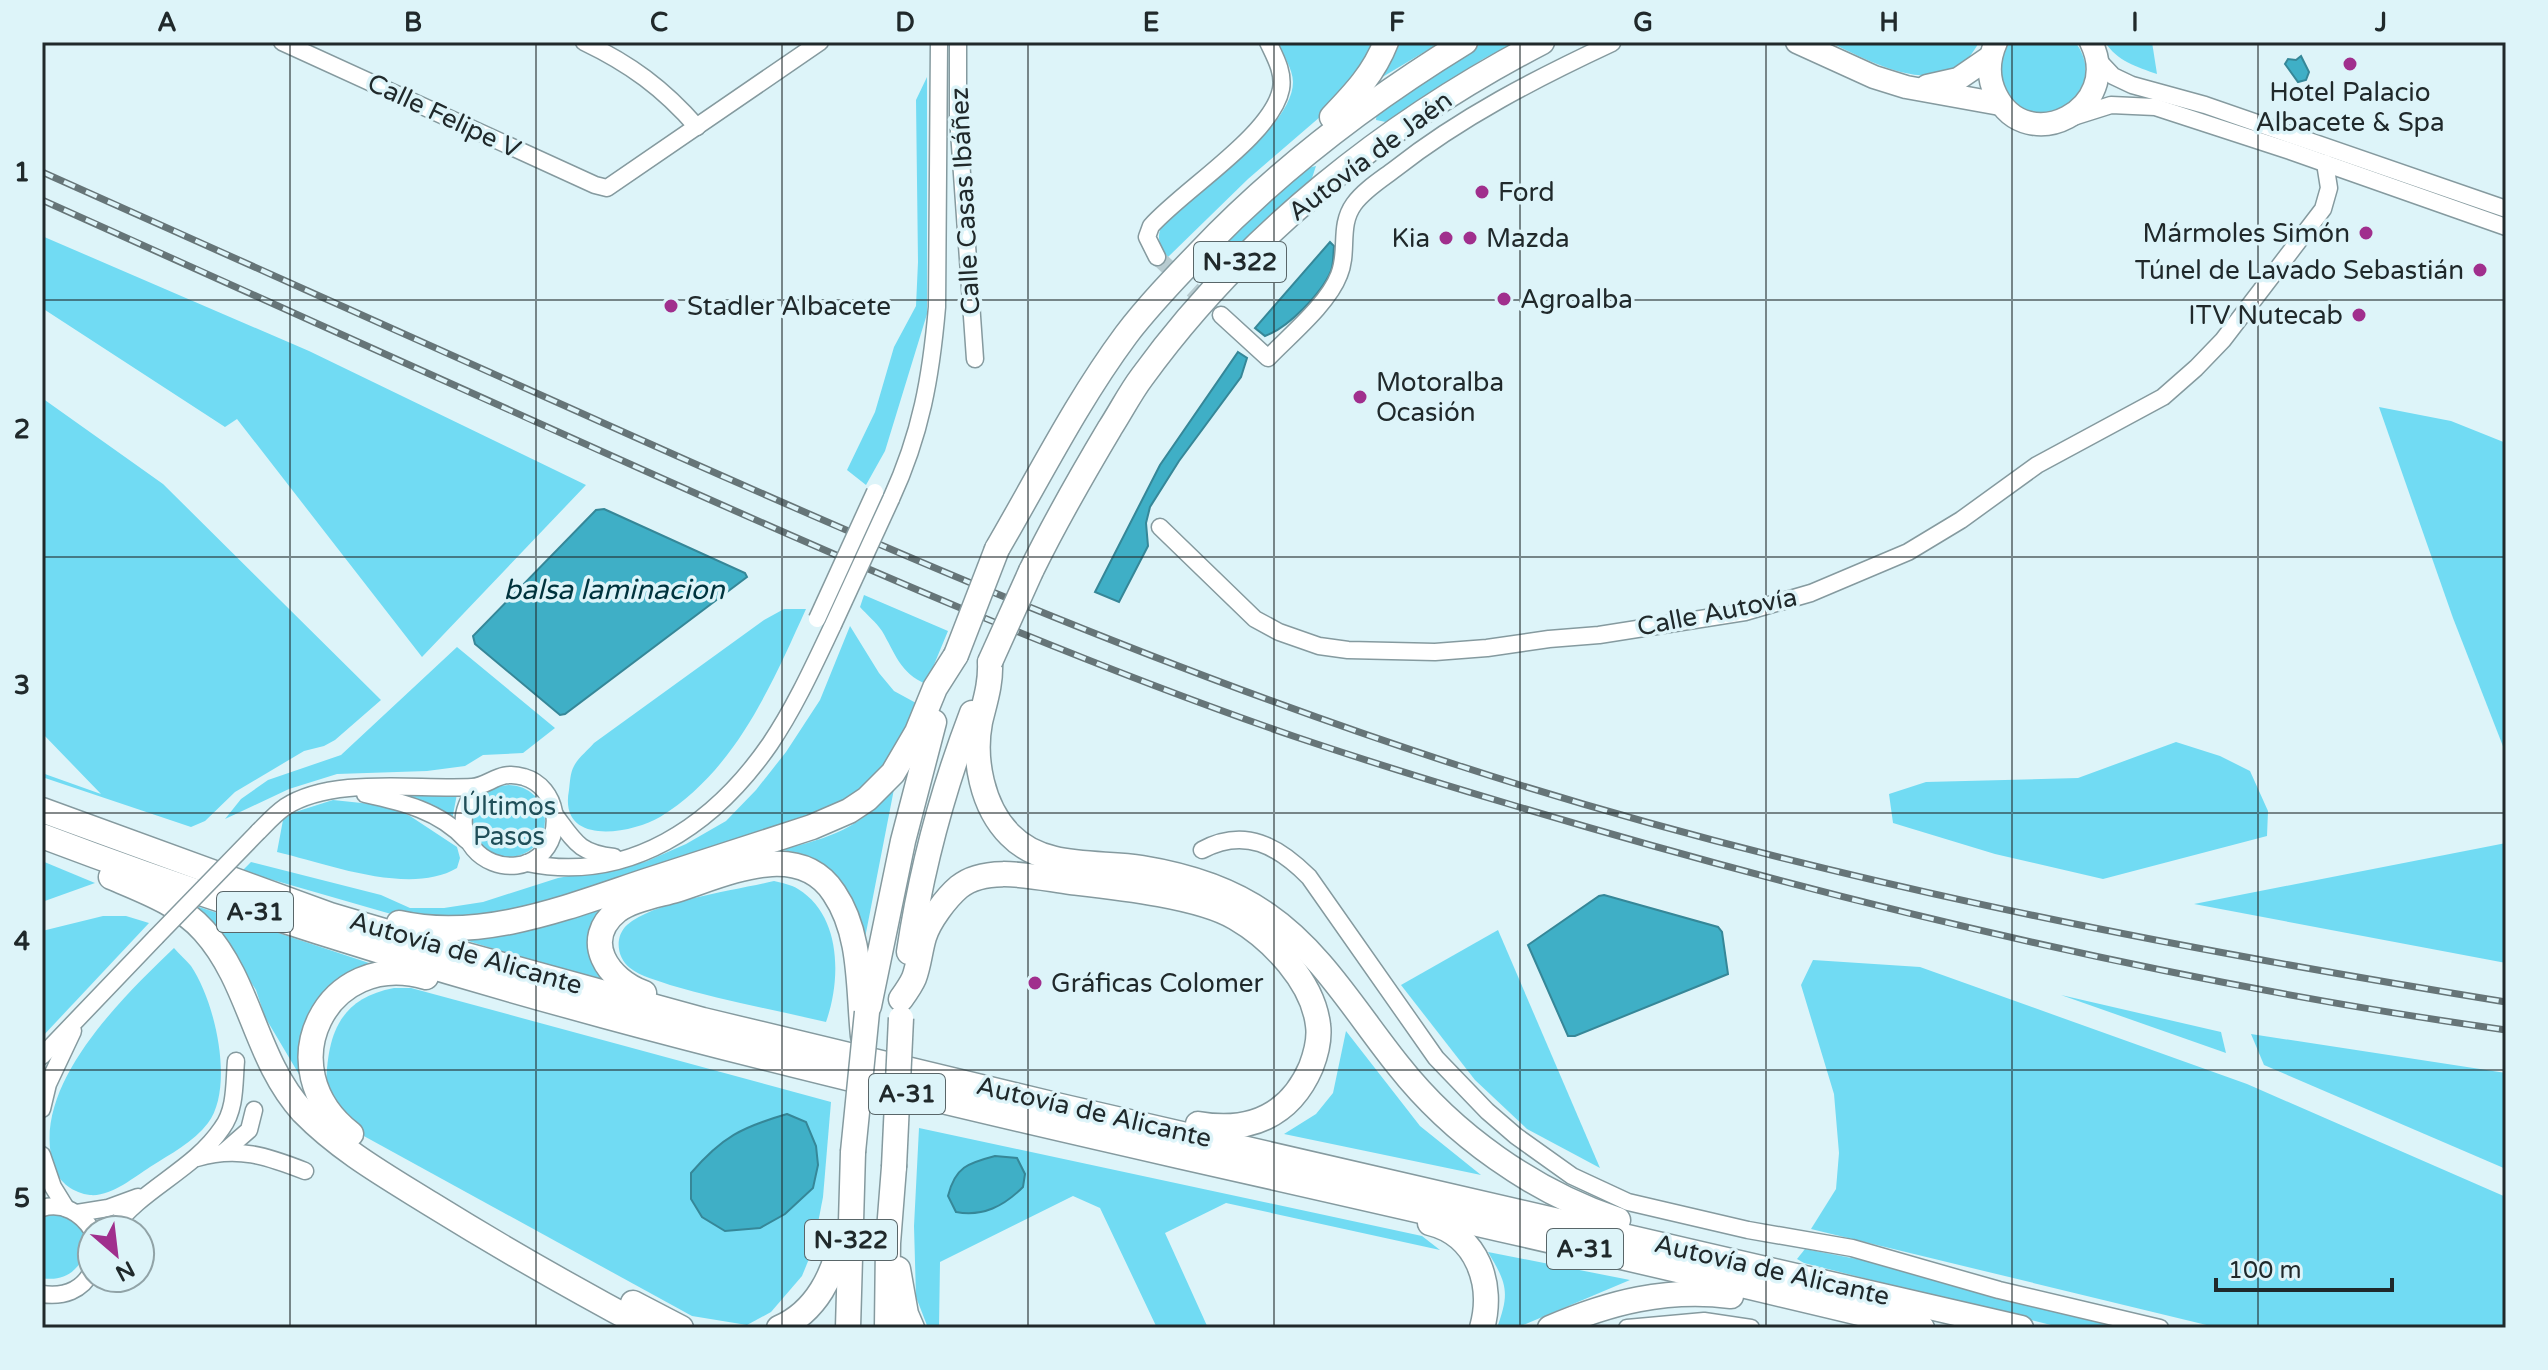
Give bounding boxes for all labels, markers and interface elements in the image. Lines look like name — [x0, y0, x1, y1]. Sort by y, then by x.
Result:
text: A — [157, 7, 177, 38]
text: B — [404, 7, 422, 38]
text: C — [650, 7, 668, 38]
text: D — [895, 7, 915, 38]
text: E — [1143, 7, 1159, 38]
text: F — [1389, 7, 1405, 38]
text: G — [1633, 7, 1653, 38]
text: H — [1879, 7, 1899, 38]
text: I — [2131, 7, 2139, 38]
text: J — [2374, 7, 2387, 38]
marker: Hotel Palacio Albacete & Spa — [2341, 55, 2359, 73]
street label: Calle Felipe V — [362, 67, 526, 165]
place label: Hotel Palacio Albacete & Spa — [2255, 77, 2445, 138]
street label: Autovía de Jaén — [1282, 84, 1458, 228]
street label: Calle Casas Ibáñez — [944, 86, 986, 316]
text: 1 — [14, 157, 30, 188]
place label: Ford — [1498, 177, 1555, 208]
marker: Ford — [1473, 183, 1491, 201]
place label: Mármoles Simón — [2142, 218, 2350, 249]
place label: Kia — [1391, 223, 1430, 254]
place label: Mazda — [1486, 223, 1570, 254]
marker: Mármoles Simón — [2357, 224, 2375, 242]
marker: Kia — [1437, 229, 1455, 247]
marker: Mazda — [1461, 229, 1479, 247]
road number: N-322 — [1194, 242, 1286, 282]
place label: Túnel de Lavado Sebastián — [2135, 255, 2464, 286]
marker: Túnel de Lavado Sebastián — [2471, 261, 2489, 279]
place label: Agroalba — [1520, 284, 1633, 315]
marker: Agroalba — [1495, 290, 1513, 308]
place label: Stadler Albacete — [687, 291, 891, 322]
marker: Stadler Albacete — [662, 297, 680, 315]
place label: ITV Nutecab — [2188, 300, 2343, 331]
marker: ITV Nutecab — [2350, 306, 2368, 324]
place label: Motoralba Ocasión — [1376, 367, 1504, 428]
marker: Motoralba Ocasión — [1351, 388, 1369, 406]
text: 2 — [14, 414, 30, 445]
water label: balsa laminacion — [504, 573, 725, 607]
street label: Calle Autovía — [1634, 581, 1800, 643]
text: 3 — [14, 670, 30, 701]
park label: Últimos Pasos — [462, 790, 556, 852]
road number: A-31 — [217, 892, 293, 932]
street label: Autovía de Alicante — [346, 905, 586, 1001]
text: 4 — [14, 926, 30, 957]
place label: Gráficas Colomer — [1051, 968, 1264, 999]
marker: Gráficas Colomer — [1026, 974, 1044, 992]
street label: Autovía de Alicante — [973, 1070, 1215, 1154]
road number: A-31 — [869, 1074, 945, 1114]
text: 5 — [14, 1183, 30, 1214]
north arrow — [76, 1214, 156, 1294]
road number: N-322 — [805, 1220, 897, 1260]
street label: Autovía de Alicante — [1651, 1228, 1893, 1312]
road number: A-31 — [1547, 1229, 1623, 1269]
scale bar — [2216, 1242, 2392, 1292]
text: N — [111, 1255, 139, 1286]
text: 100 m — [2228, 1256, 2302, 1285]

